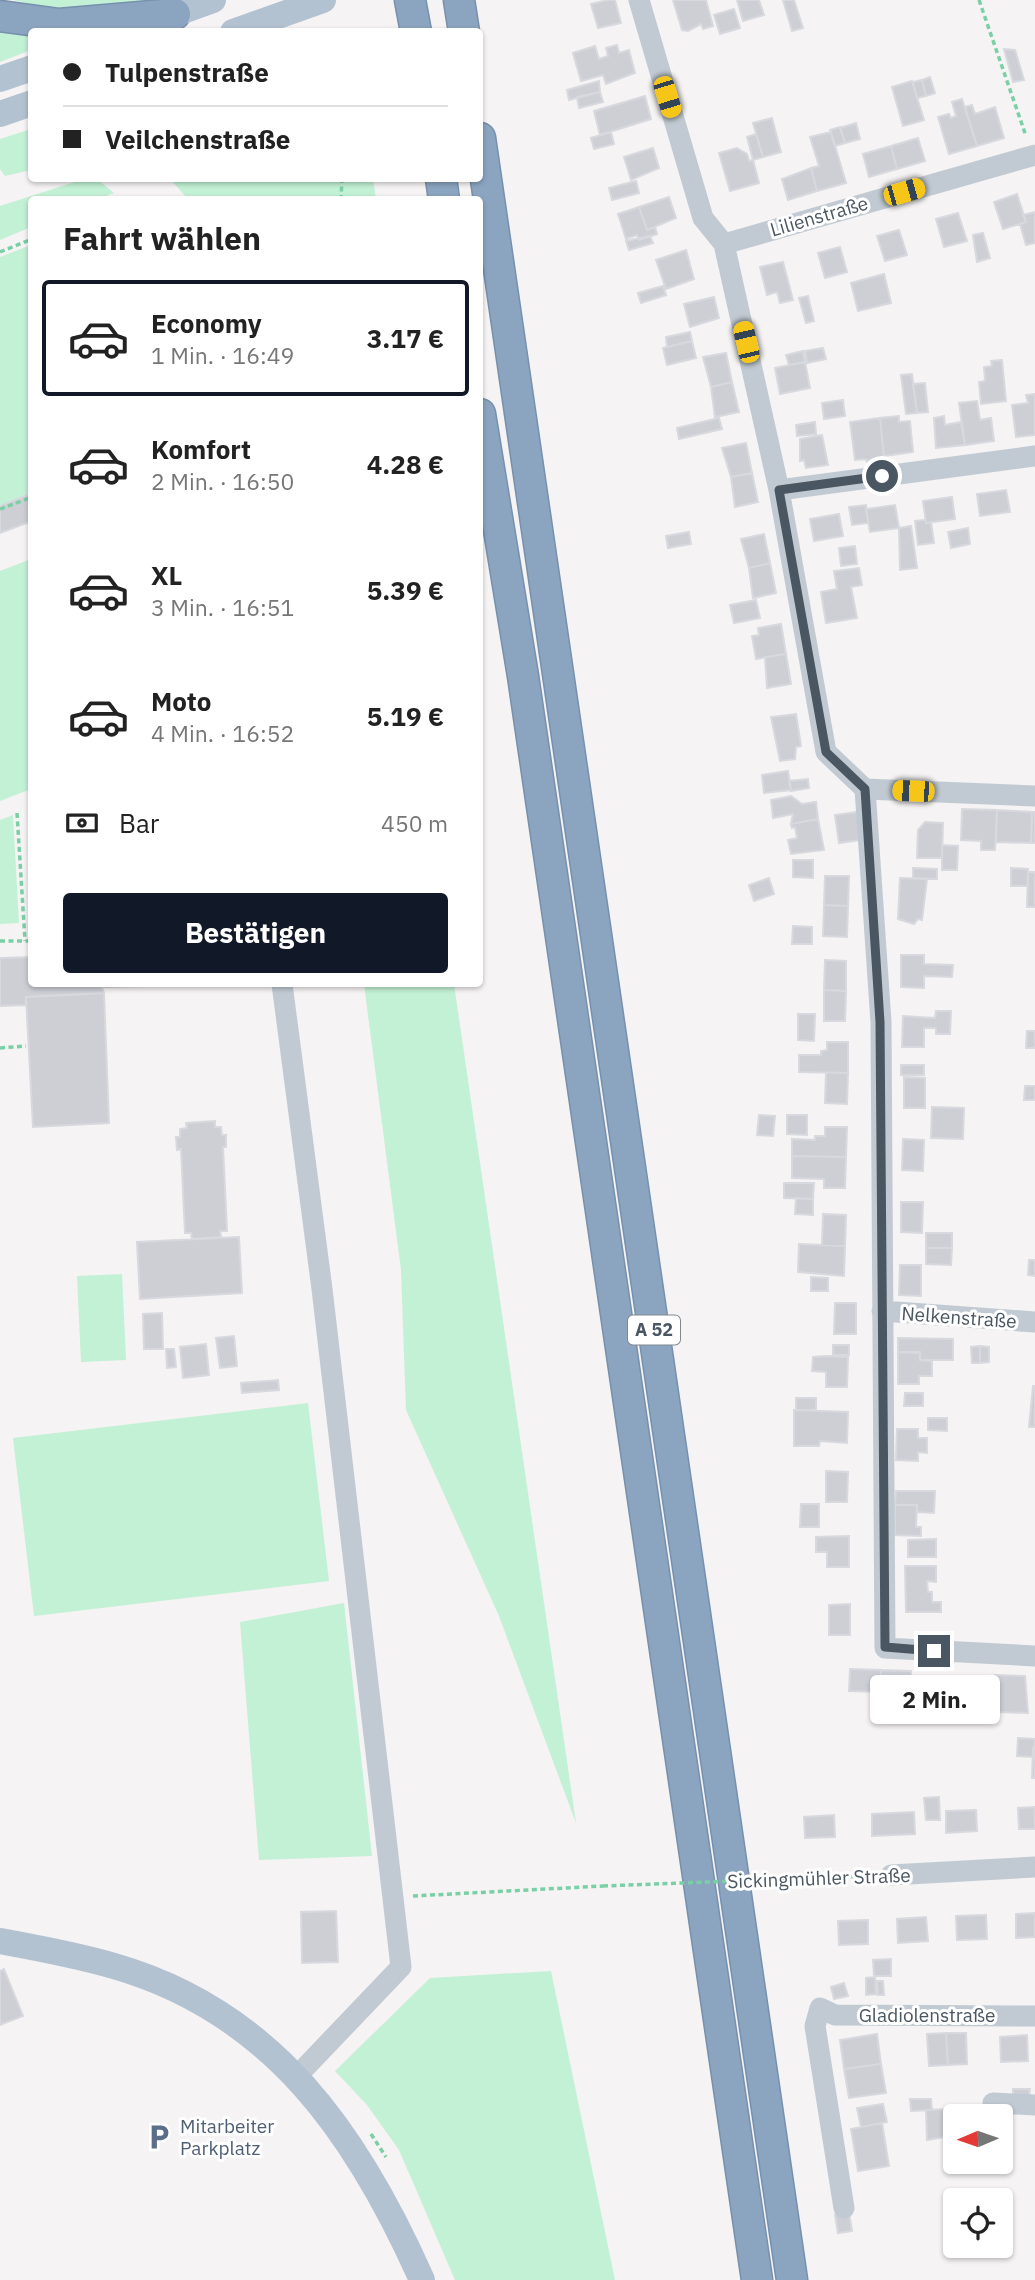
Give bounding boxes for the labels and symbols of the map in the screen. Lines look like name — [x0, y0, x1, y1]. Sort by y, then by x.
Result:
car — [651, 74, 684, 120]
car — [881, 176, 928, 208]
street label: Lilienstraße — [767, 191, 871, 241]
car — [732, 319, 761, 365]
route start — [866, 460, 898, 492]
car — [892, 780, 935, 802]
street label: Nelkenstraße — [901, 1301, 1017, 1333]
road number: A 52 — [628, 1316, 680, 1344]
route end — [918, 1635, 950, 1667]
callout: 2 Min. — [869, 1676, 999, 1724]
street label: Sickingmühler Straße — [727, 1863, 911, 1893]
street label: Gladiolenstraße — [859, 2003, 995, 2027]
north arrow — [943, 2104, 1013, 2174]
place label: Mitarbeiter Parkplatz — [180, 2114, 274, 2160]
parking icon: Mitarbeiter Parkplatz — [144, 2122, 174, 2152]

